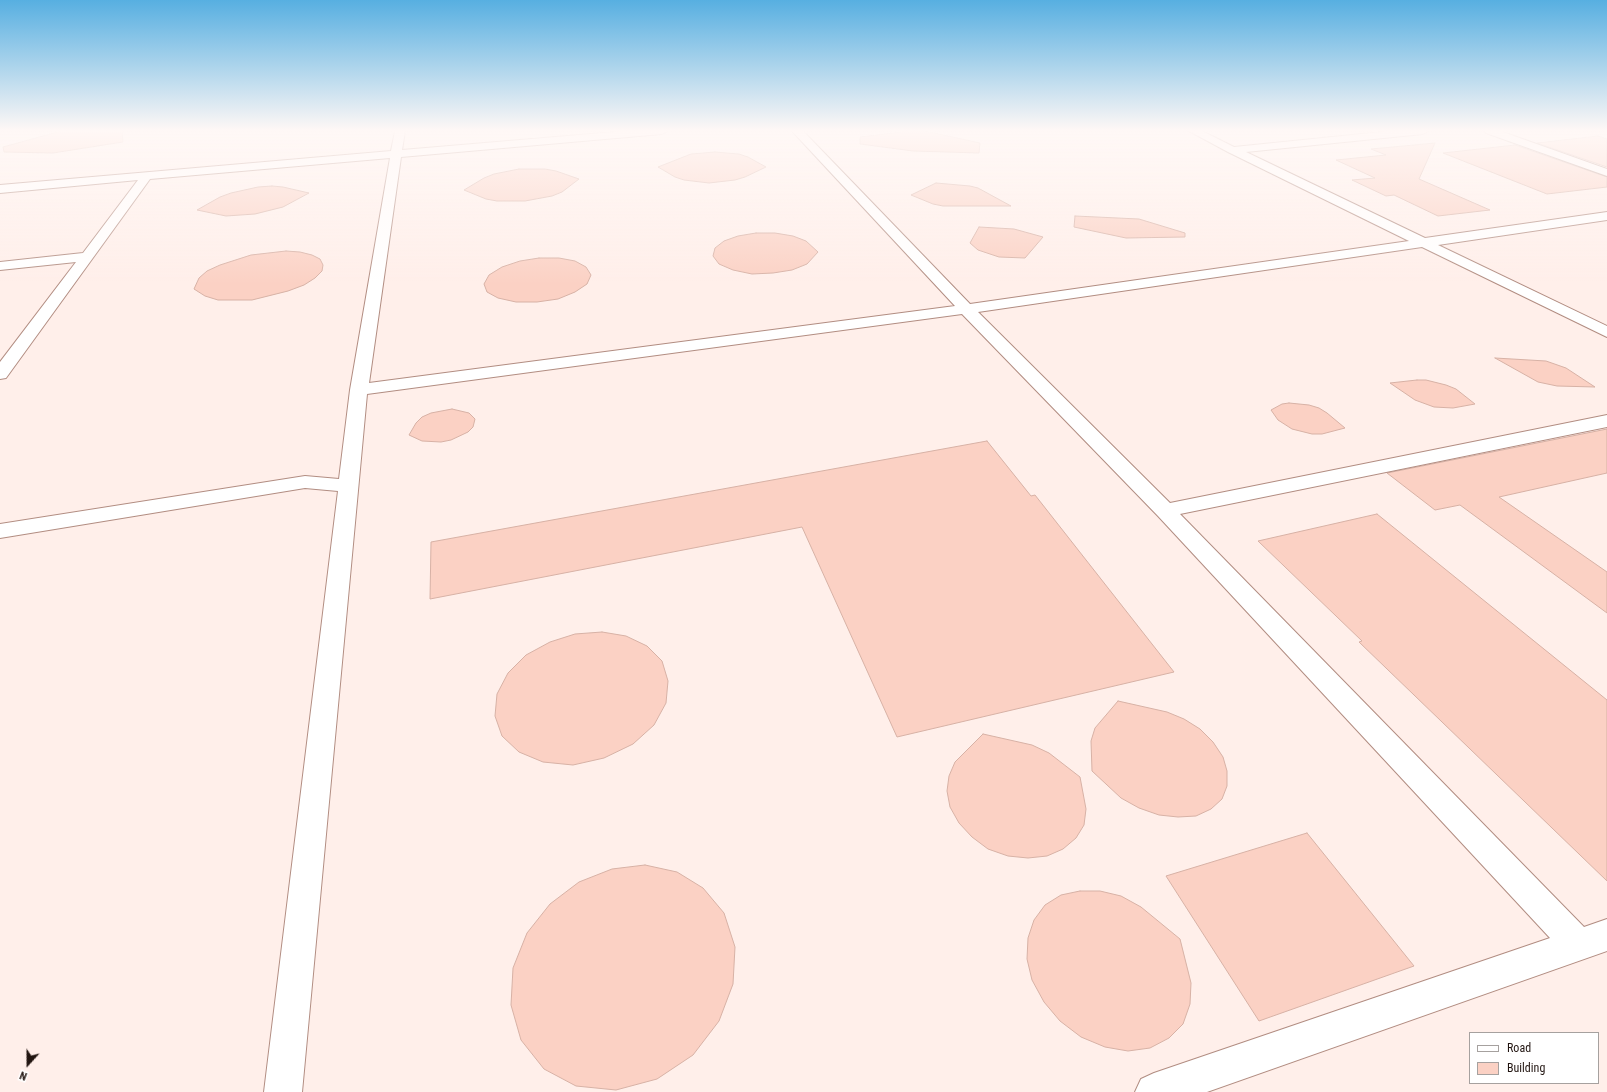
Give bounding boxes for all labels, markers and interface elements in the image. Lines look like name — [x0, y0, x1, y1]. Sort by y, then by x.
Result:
legend — [1469, 1032, 1599, 1084]
text: Road — [1507, 1041, 1531, 1055]
north arrow — [8, 1044, 48, 1084]
text: Building — [1507, 1061, 1545, 1075]
text: N — [18, 1068, 29, 1083]

